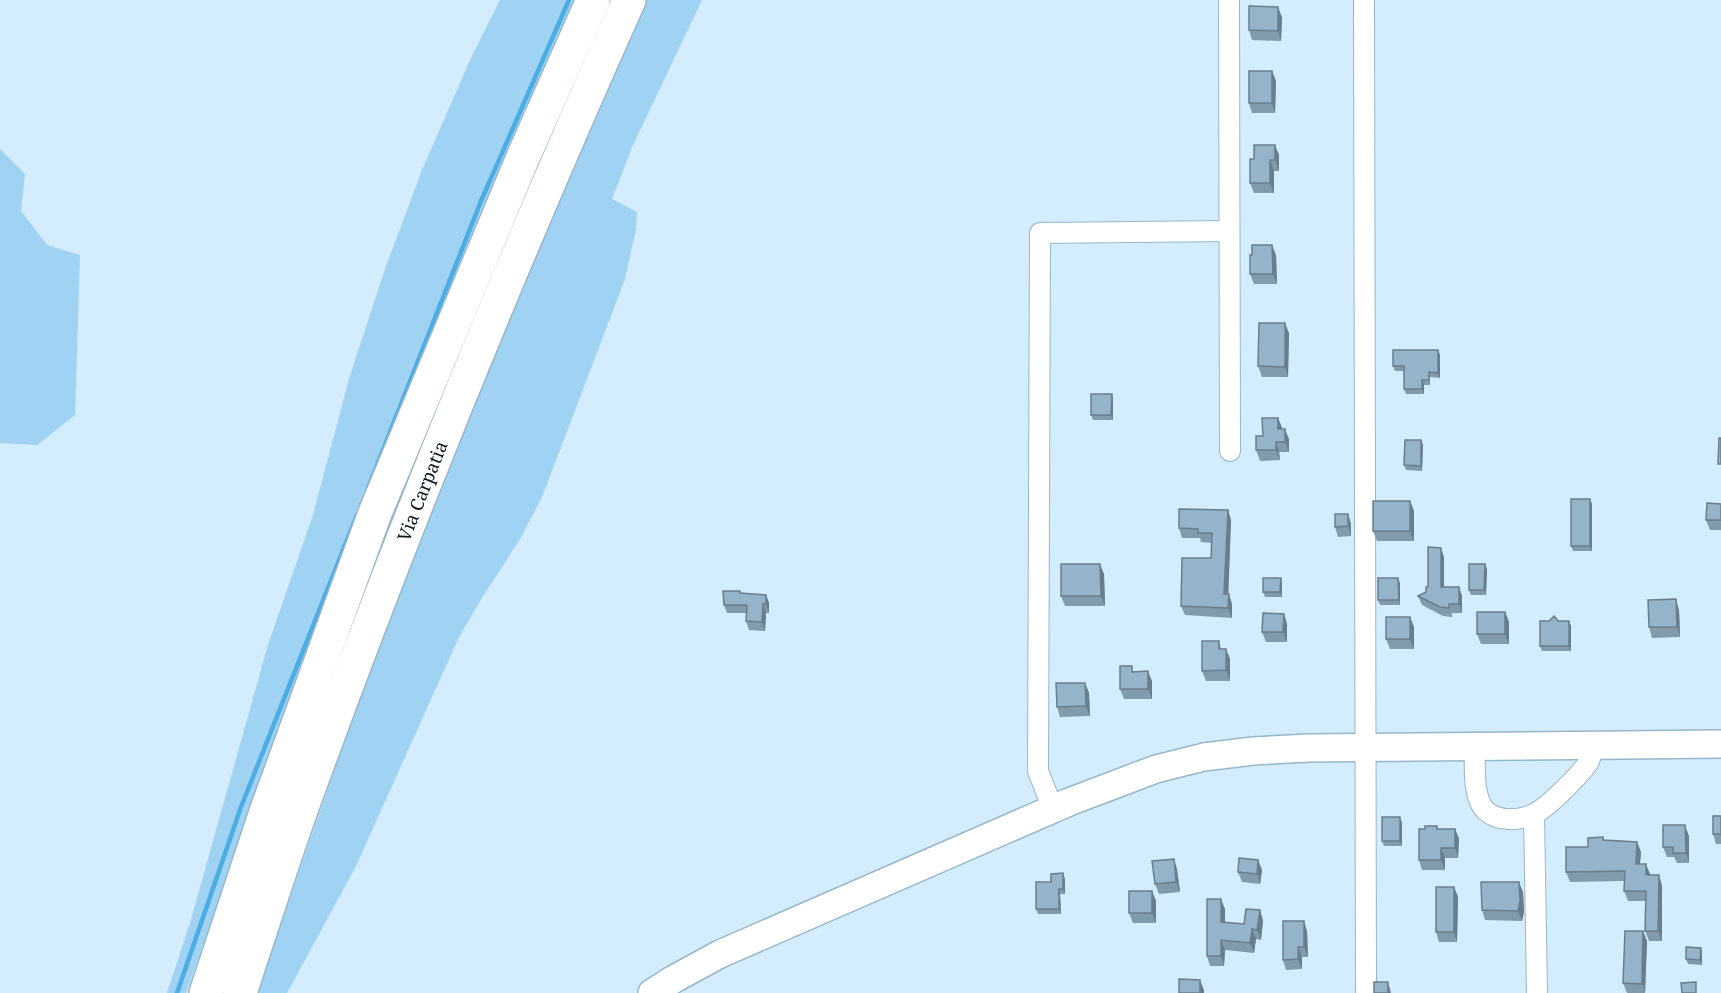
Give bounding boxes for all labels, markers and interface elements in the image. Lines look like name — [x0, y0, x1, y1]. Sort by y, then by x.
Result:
street label: Via Carpatia — [391, 437, 453, 545]

